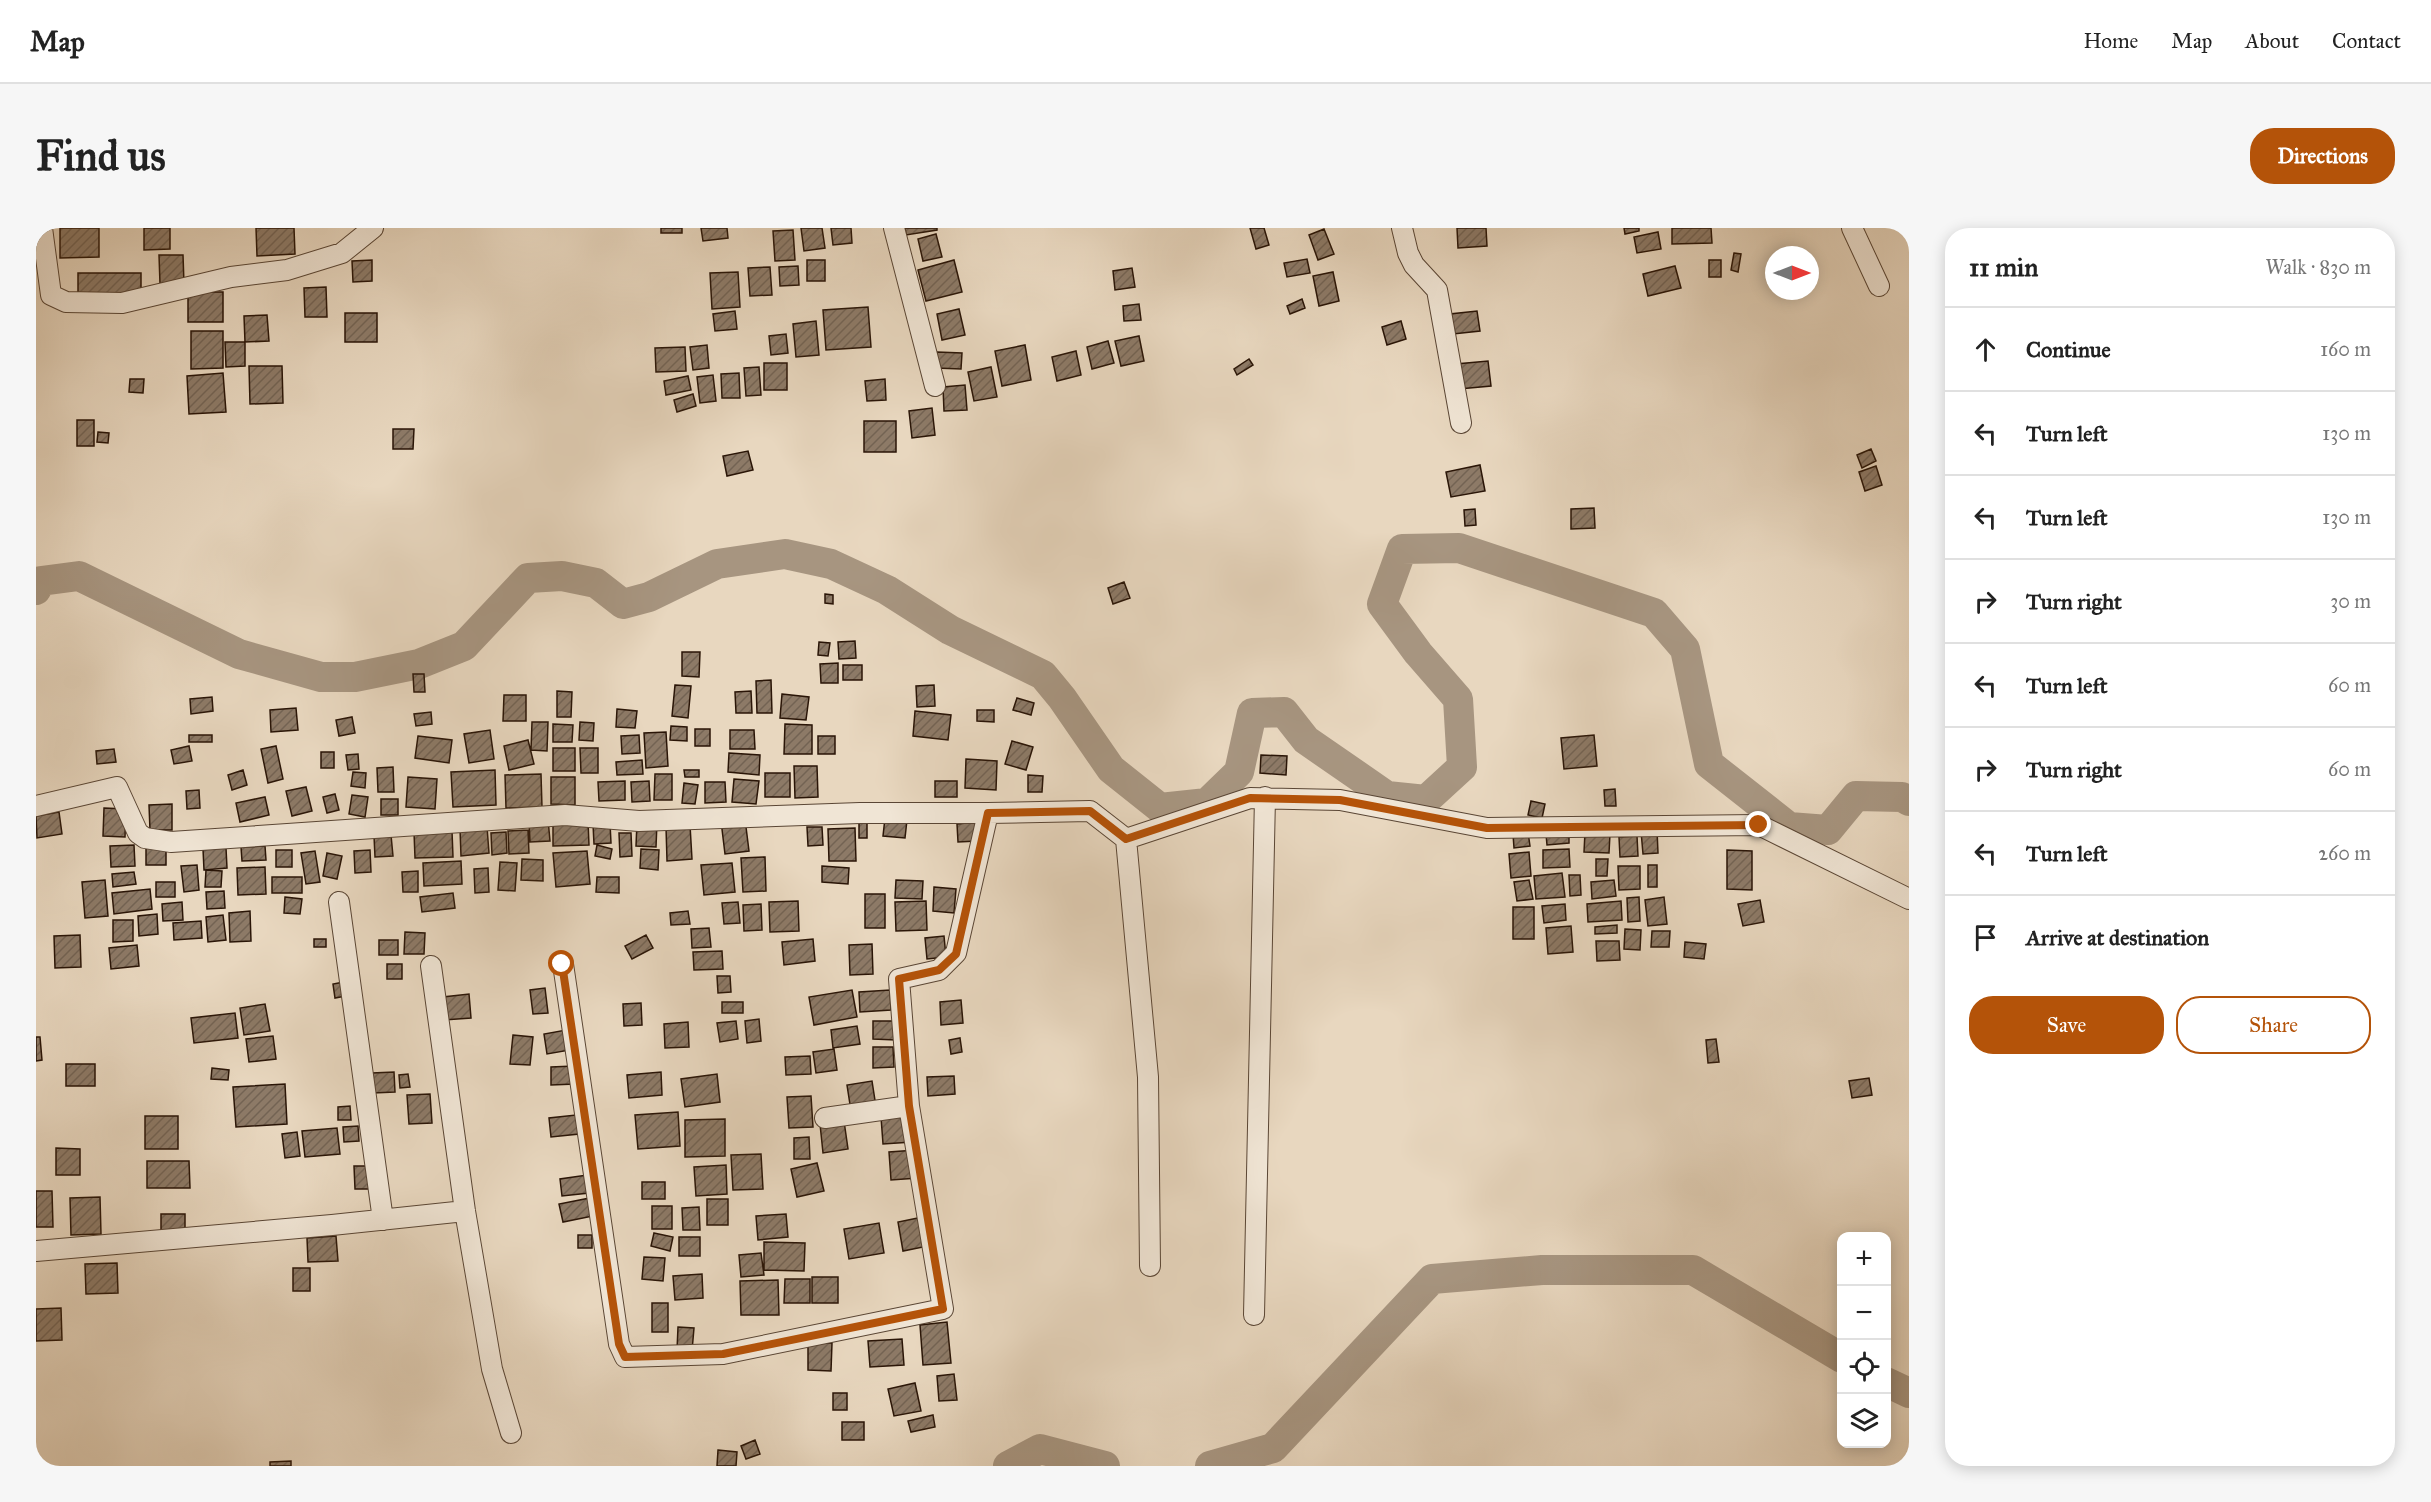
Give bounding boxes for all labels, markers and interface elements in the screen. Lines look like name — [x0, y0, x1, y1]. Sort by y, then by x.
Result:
text: Map — [30, 24, 85, 59]
text: Home — [2083, 28, 2138, 54]
text: Map — [2171, 28, 2212, 54]
text: About — [2245, 28, 2299, 54]
text: Contact — [2332, 28, 2401, 54]
button: Directions — [2250, 128, 2395, 184]
text: Find us — [36, 130, 166, 182]
north arrow — [1765, 246, 1819, 300]
text: 11 min — [1969, 251, 2038, 283]
text: Walk · 830 m — [2265, 255, 2371, 279]
icon: ahead — [1969, 333, 2002, 366]
text: Continue — [2026, 336, 2111, 363]
text: 160 m — [2320, 337, 2371, 361]
icon: left — [1969, 417, 2002, 450]
text: Turn left — [2026, 420, 2108, 447]
text: 130 m — [2322, 421, 2371, 445]
icon: left — [1969, 501, 2002, 534]
text: Turn left — [2026, 504, 2108, 531]
text: 130 m — [2322, 505, 2371, 529]
icon: right — [1969, 585, 2002, 618]
text: Turn right — [2026, 588, 2122, 615]
text: 30 m — [2330, 589, 2371, 613]
icon: left — [1969, 669, 2002, 702]
text: Turn left — [2026, 672, 2108, 699]
text: 60 m — [2328, 673, 2371, 697]
icon: right — [1969, 753, 2002, 786]
text: Turn right — [2026, 756, 2122, 783]
text: 60 m — [2328, 757, 2371, 781]
route end — [1745, 811, 1771, 837]
icon: left — [1969, 837, 2002, 870]
text: Turn left — [2026, 840, 2108, 867]
text: 260 m — [2318, 841, 2371, 865]
icon: arrive — [1969, 921, 2002, 954]
text: Arrive at destination — [2026, 924, 2209, 951]
route start — [548, 950, 574, 976]
button: Save — [1969, 996, 2164, 1054]
button: Share — [2176, 996, 2371, 1054]
map controls — [1837, 1232, 1891, 1448]
button: + — [1837, 1232, 1891, 1286]
button: − — [1837, 1286, 1891, 1340]
button: locate — [1837, 1340, 1891, 1394]
button: layers — [1837, 1394, 1891, 1448]

